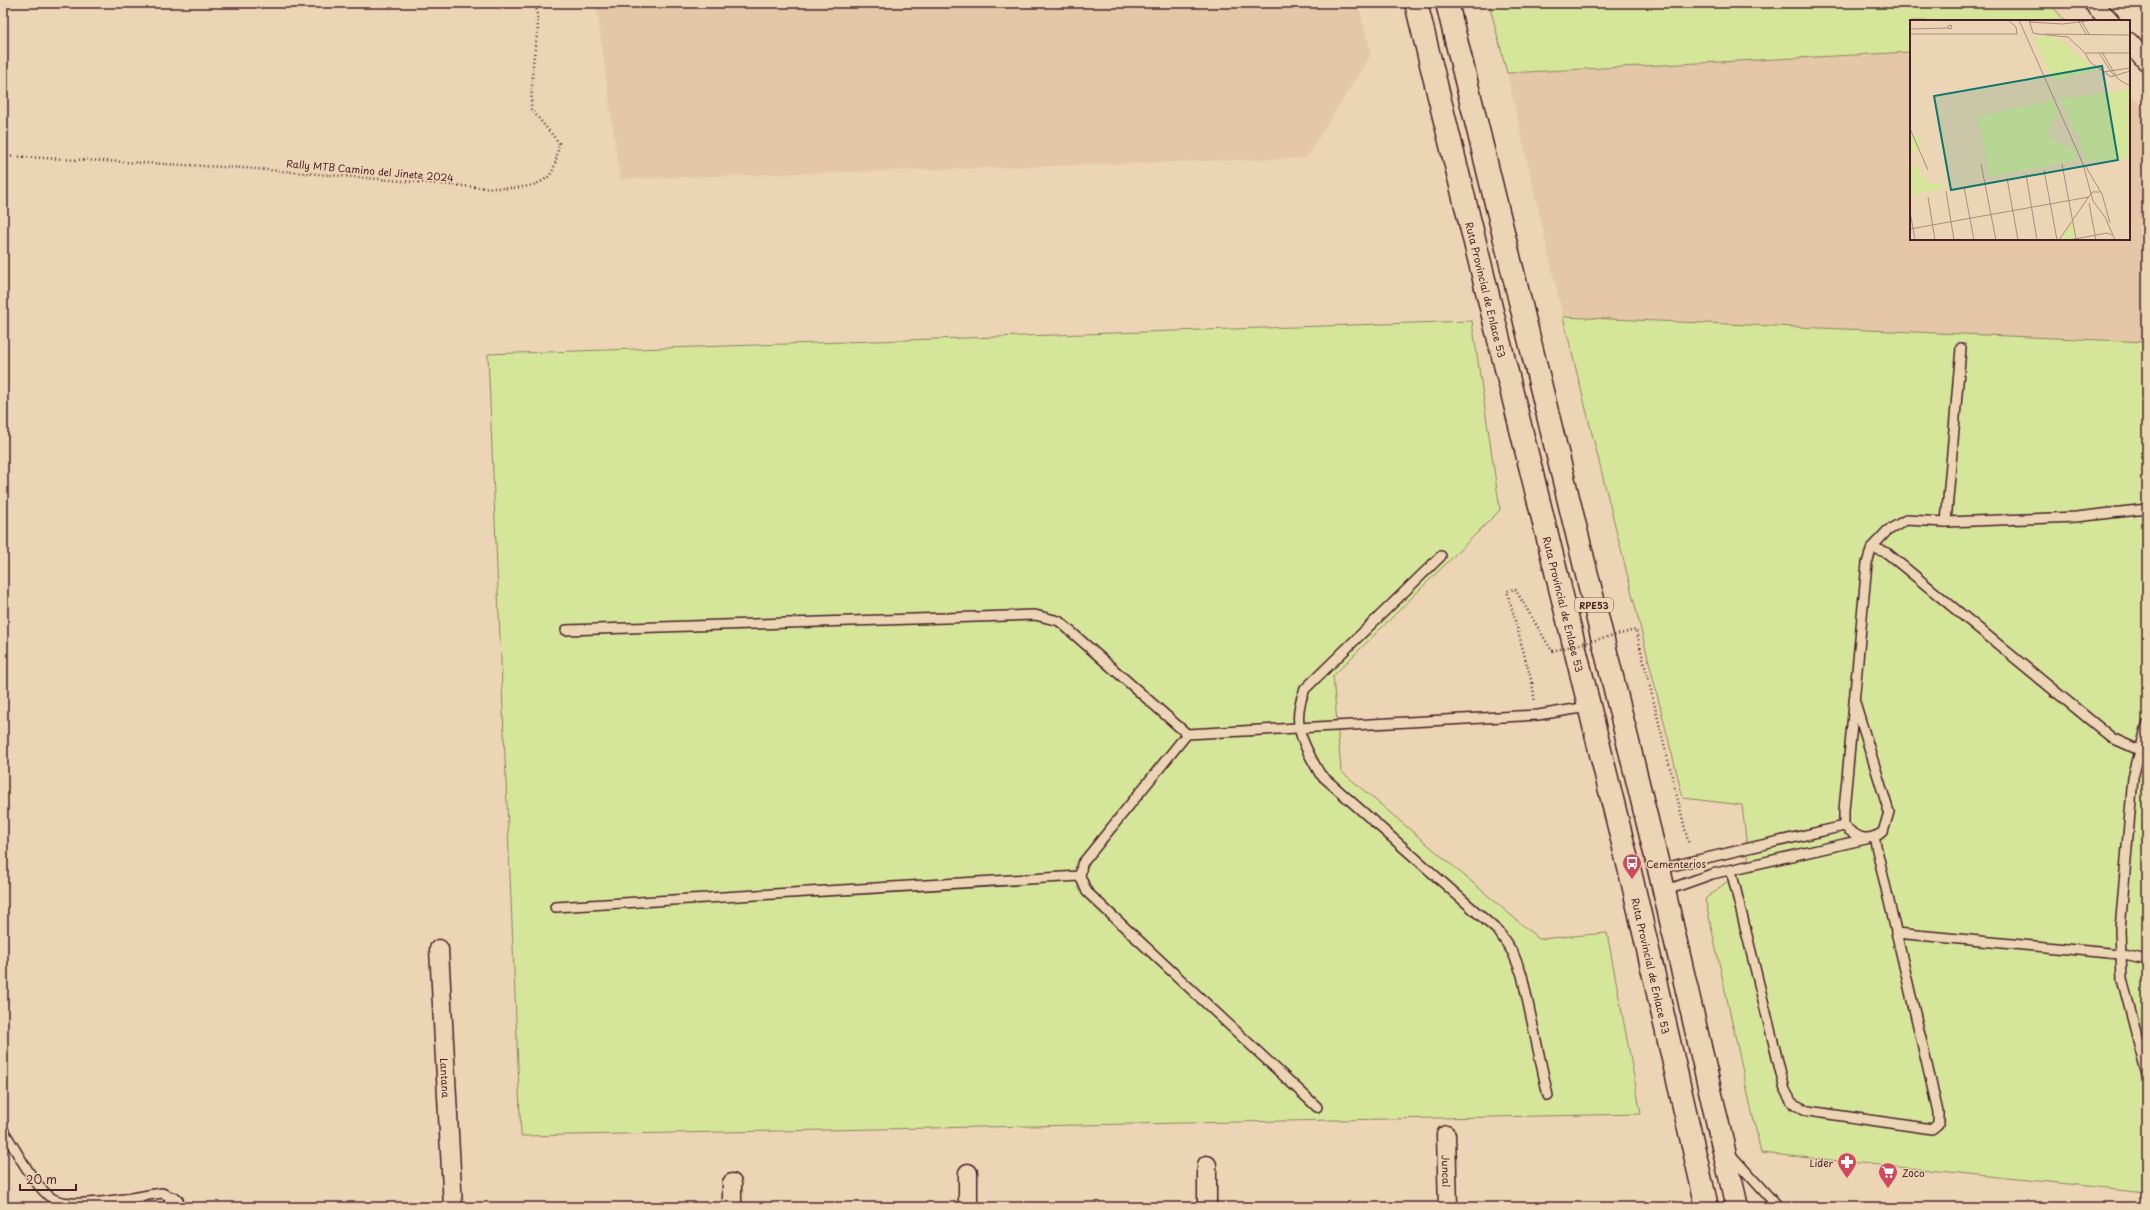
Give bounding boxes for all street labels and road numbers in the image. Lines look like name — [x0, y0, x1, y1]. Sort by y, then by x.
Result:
street label: Rally MTB Camino del Jinete 2024 — [286, 155, 455, 185]
street label: Ruta Provincial de Enlace 53 — [1463, 220, 1511, 359]
street label: Ruta Provincial de Enlace 53 — [1540, 535, 1588, 674]
road number: RPE53 — [1575, 598, 1613, 612]
street label: Ruta Provincial de Enlace 53 — [1629, 896, 1675, 1035]
street label: Lantana — [437, 1057, 455, 1099]
street label: Juncal — [1439, 1155, 1455, 1187]

